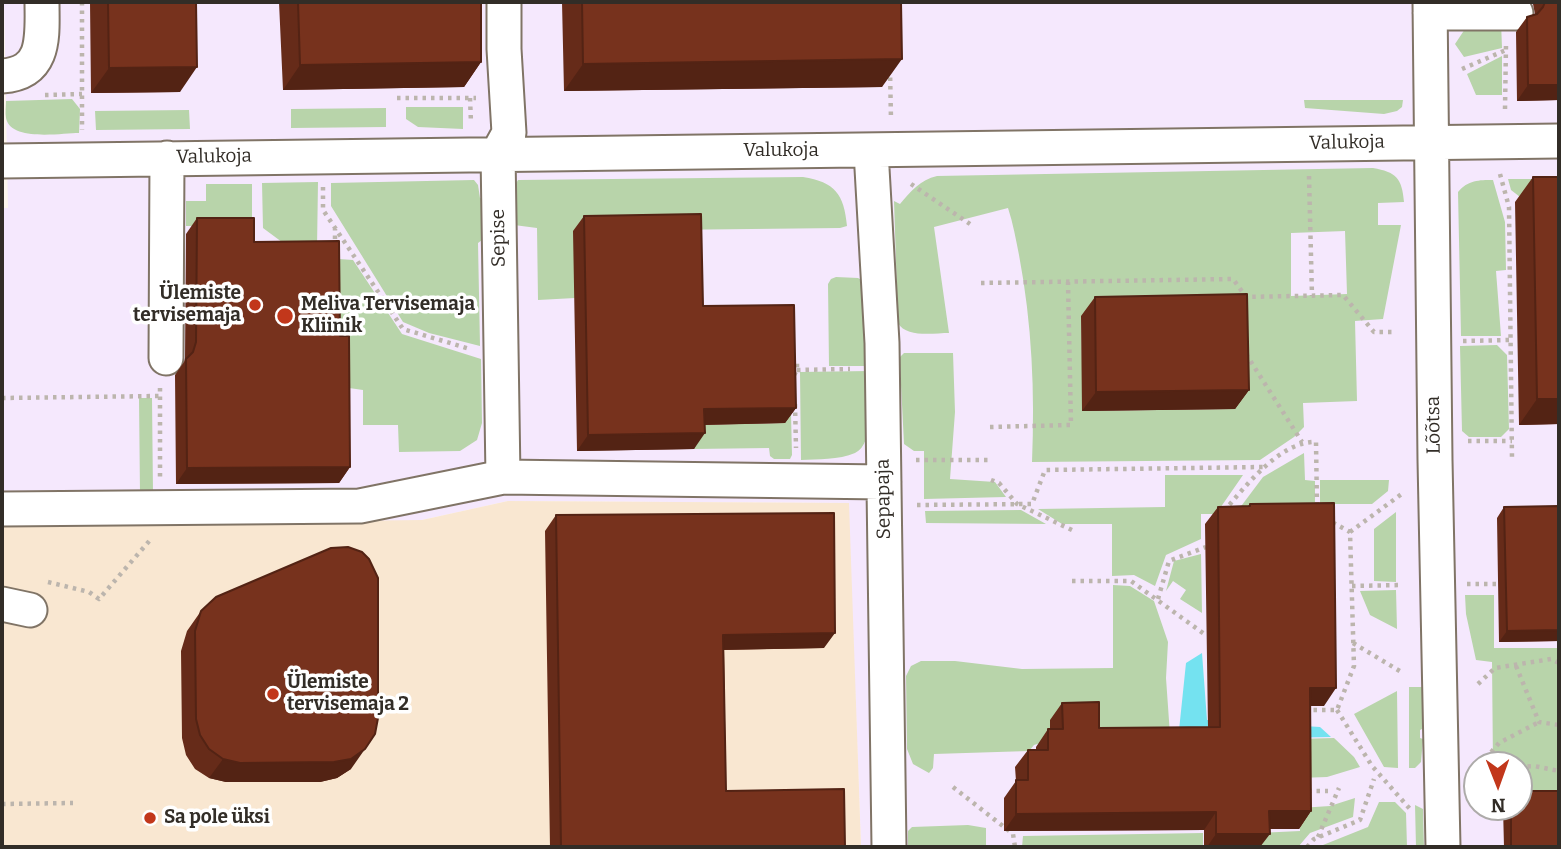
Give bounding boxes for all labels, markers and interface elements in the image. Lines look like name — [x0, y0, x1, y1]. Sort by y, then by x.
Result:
street label: Valukoja — [1309, 131, 1385, 155]
street label: Valukoja — [743, 140, 819, 162]
street label: Valukoja — [176, 145, 252, 169]
street label: Sepise — [487, 209, 511, 267]
place label: Ülemiste tervisemaja — [133, 283, 241, 327]
place label: Meliva Tervisemaja Kliinik — [301, 294, 475, 338]
marker: Ülemiste tervisemaja — [247, 297, 263, 313]
marker: Meliva Tervisemaja Kliinik — [275, 306, 295, 326]
street label: Lõõtsa — [1422, 396, 1446, 454]
street label: Sepapaja — [872, 459, 896, 539]
place label: Ülemiste tervisemaja 2 — [287, 672, 409, 716]
marker: Ülemiste tervisemaja 2 — [265, 686, 281, 702]
north arrow — [1463, 751, 1533, 821]
text: N — [1491, 794, 1506, 817]
place label: Sa pole üksi — [164, 807, 270, 829]
marker: Sa pole üksi — [142, 810, 158, 826]

